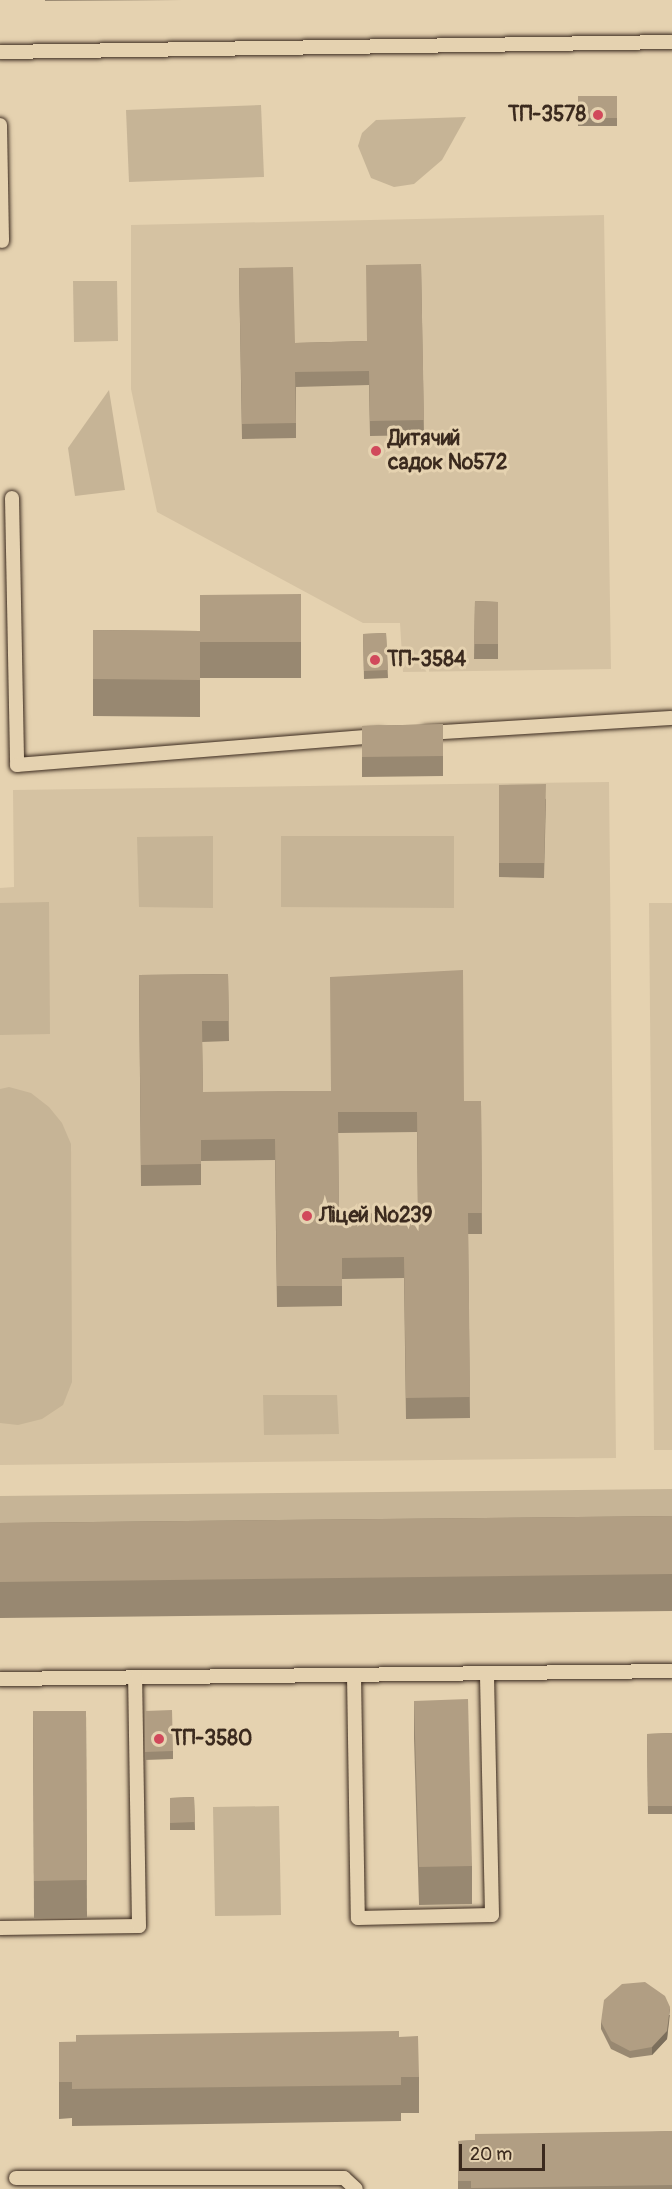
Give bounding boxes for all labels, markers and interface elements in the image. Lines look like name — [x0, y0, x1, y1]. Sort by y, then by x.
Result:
place label: ТП-3578 — [508, 102, 586, 128]
marker: ТП-3578 — [591, 108, 605, 122]
place label: Дитячий садок №572 — [388, 426, 507, 476]
marker: Дитячий садок №572 — [369, 444, 383, 458]
place label: ТП-3584 — [387, 647, 466, 673]
marker: ТП-3584 — [368, 653, 382, 667]
place label: Ліцей №239 — [319, 1203, 433, 1229]
marker: Ліцей №239 — [300, 1209, 314, 1223]
place label: ТП-3580 — [171, 1726, 252, 1752]
marker: ТП-3580 — [152, 1732, 166, 1746]
scale bar — [462, 2132, 548, 2170]
text: 20 m — [470, 2143, 512, 2166]

